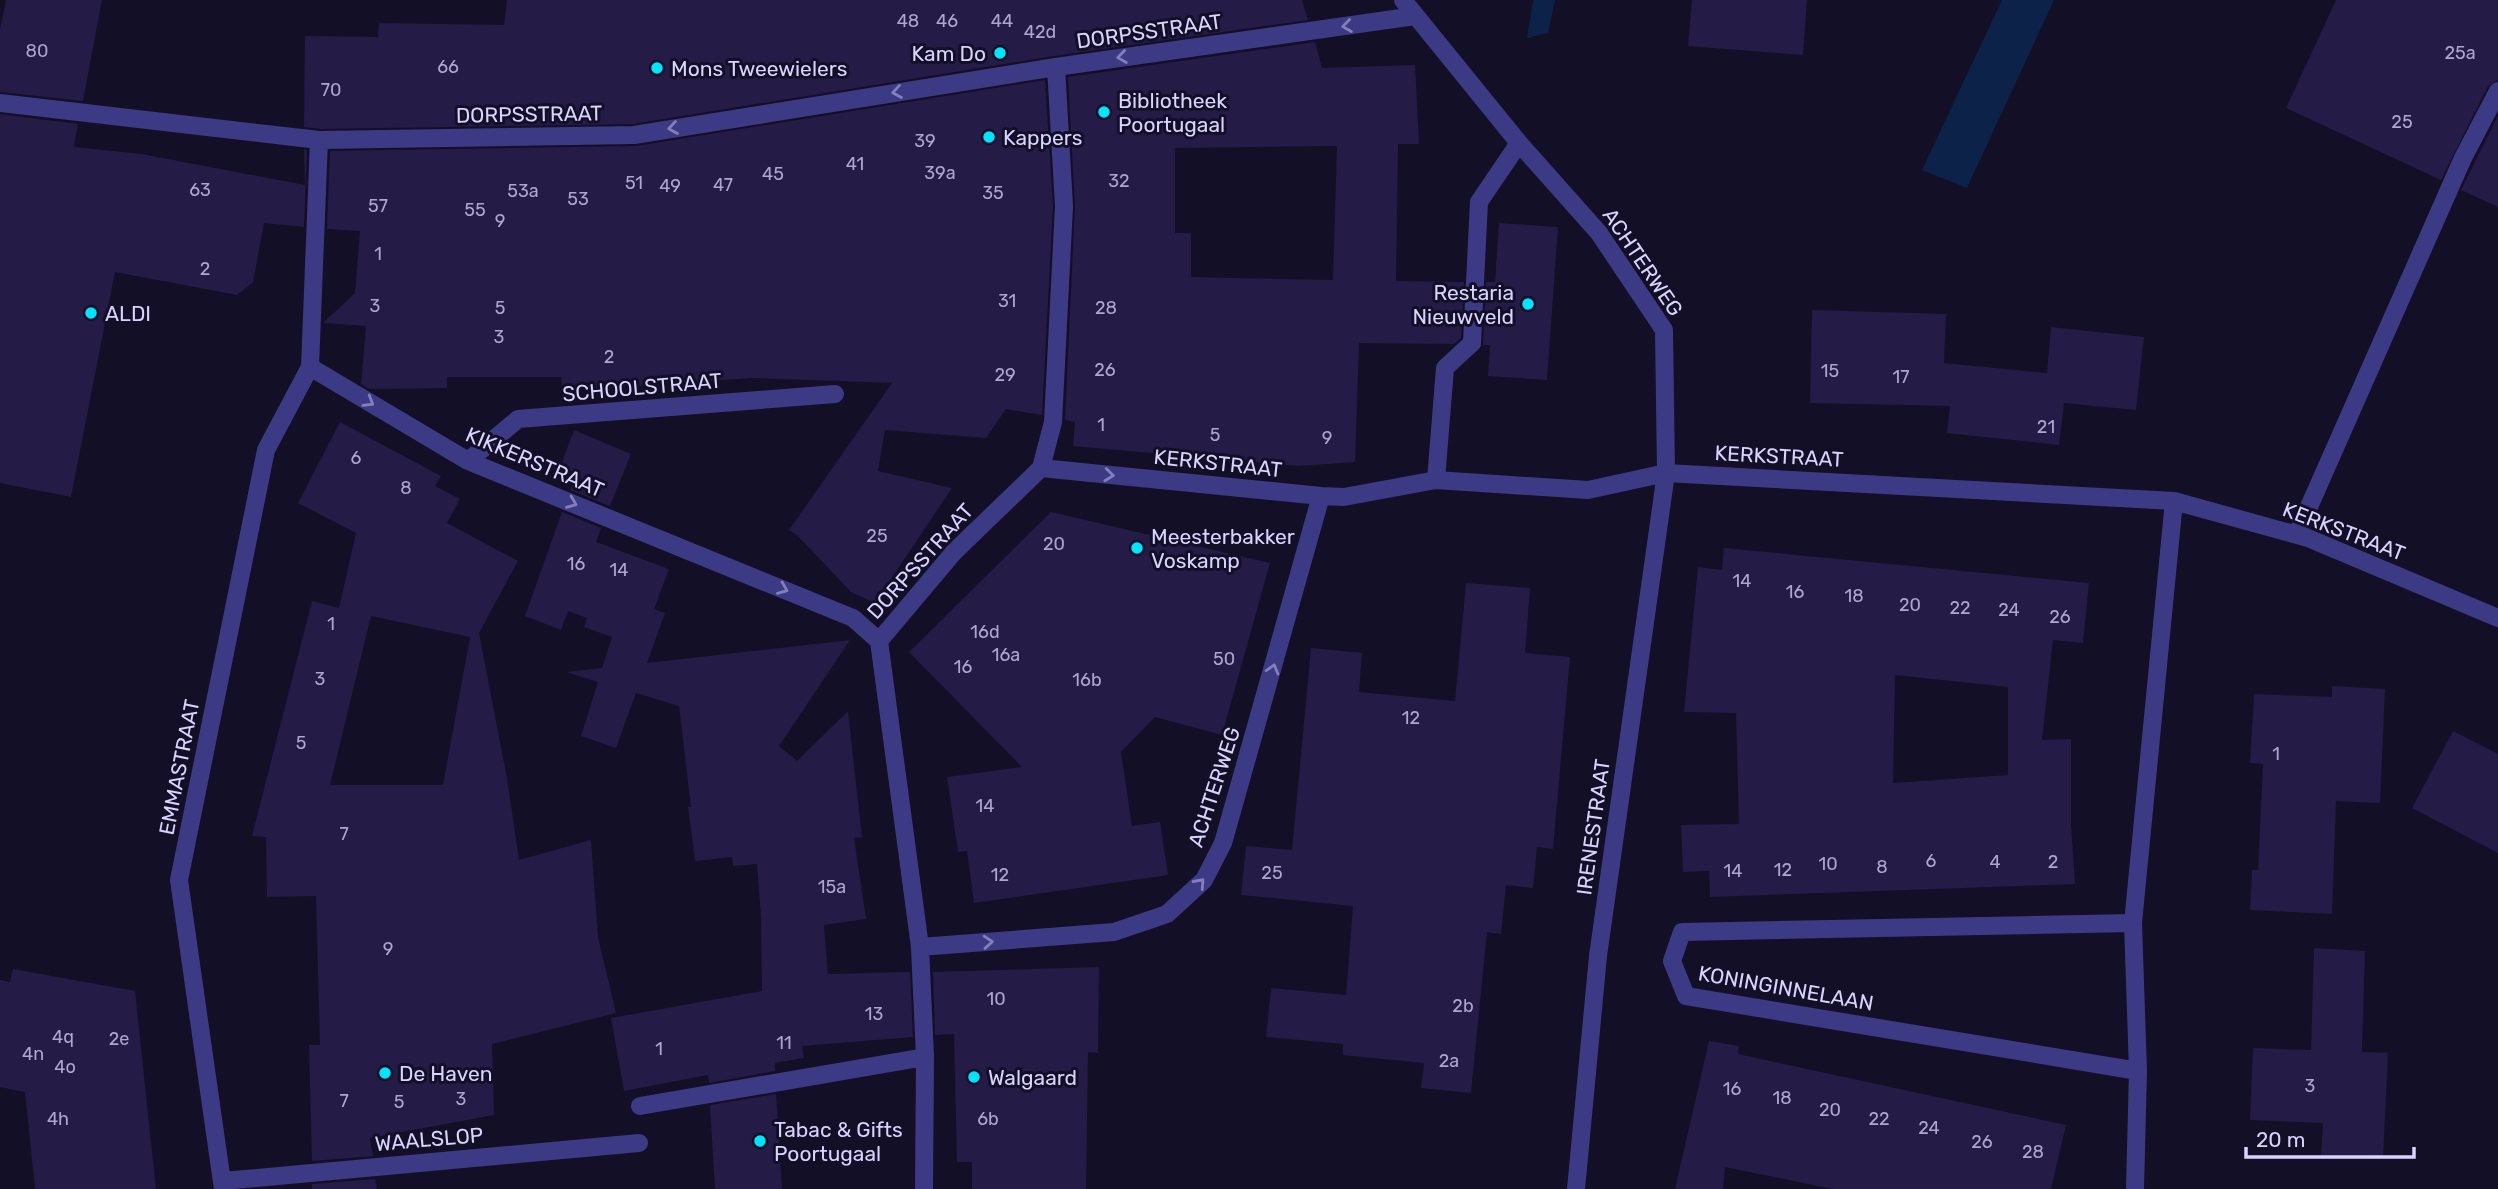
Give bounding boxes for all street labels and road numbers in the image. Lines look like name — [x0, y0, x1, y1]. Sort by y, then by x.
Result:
street label: DORPSSTRAAT — [1075, 8, 1223, 54]
street label: DORPSSTRAAT — [456, 100, 602, 128]
street label: ACHTERWEG — [1598, 203, 1688, 321]
street label: SCHOOLSTRAAT — [561, 368, 723, 406]
street label: KIKKERSTRAAT — [462, 422, 608, 502]
street label: KERKSTRAAT — [1714, 440, 1844, 472]
street label: KERKSTRAAT — [1153, 444, 1283, 482]
street label: KERKSTRAAT — [2279, 496, 2409, 566]
street label: DORPSSTRAAT — [862, 498, 978, 624]
street label: EMMASTRAAT — [154, 697, 204, 837]
street label: ACHTERWEG — [1183, 724, 1245, 850]
street label: IRENESTRAAT — [1571, 757, 1615, 897]
street label: KONINGINNELAAN — [1696, 960, 1876, 1016]
street label: WAALSLOP — [374, 1122, 484, 1156]

